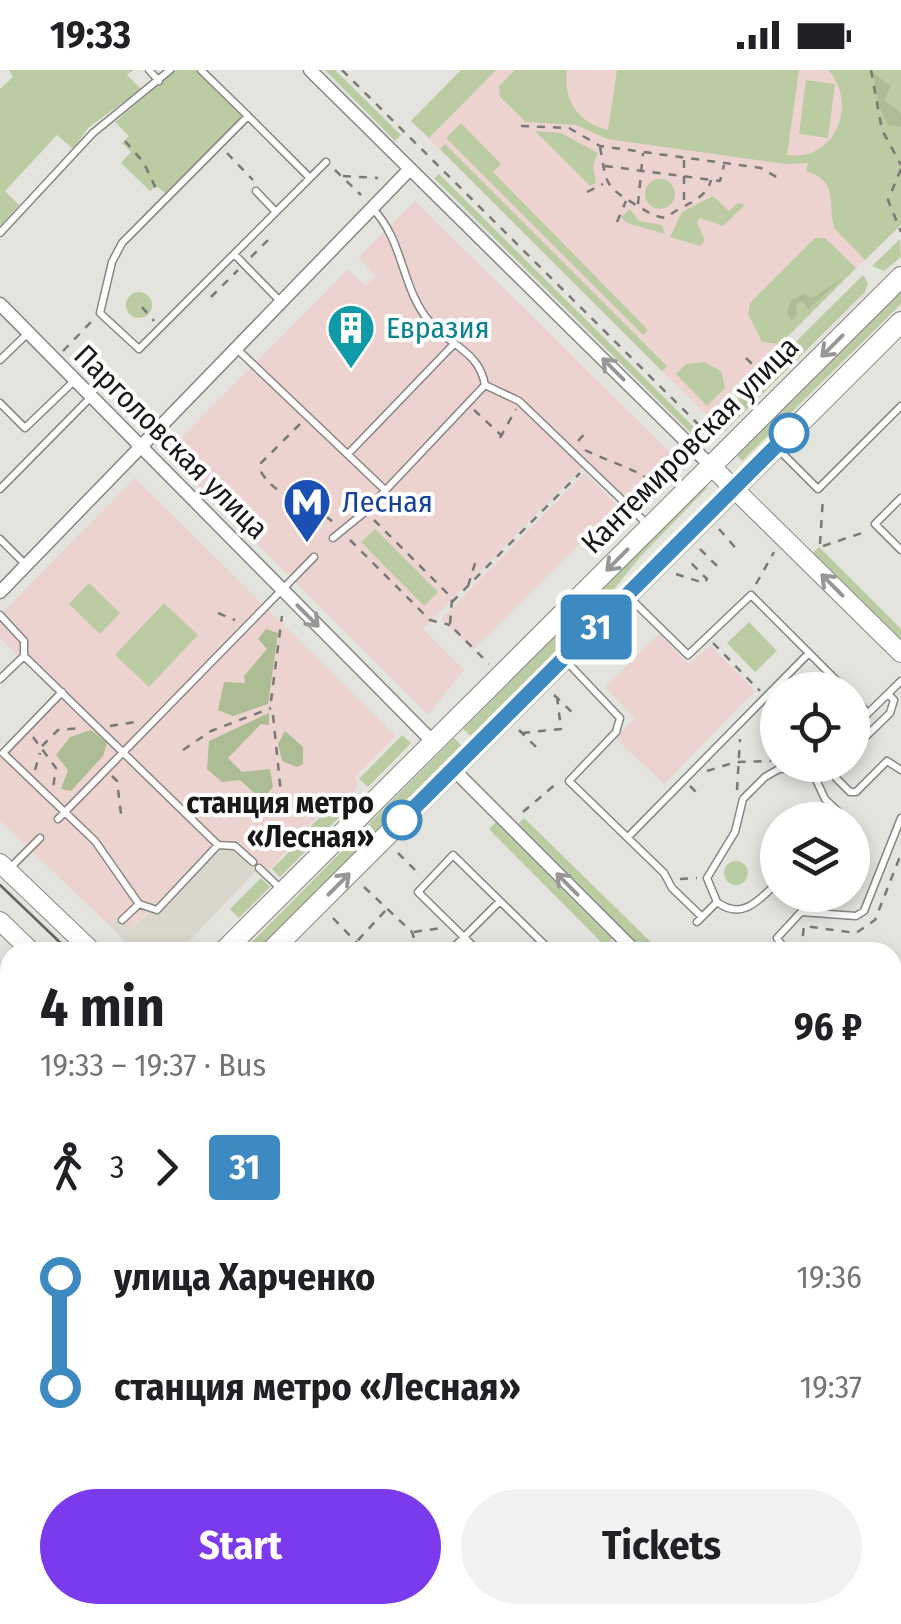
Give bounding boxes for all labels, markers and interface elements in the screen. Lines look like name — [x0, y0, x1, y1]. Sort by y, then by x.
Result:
text: 19:33 — [50, 12, 131, 58]
building icon: Евразия — [325, 302, 377, 370]
place label: Евразия — [386, 310, 490, 346]
street label: Кантемировская улица — [574, 329, 806, 561]
one-way arrow — [820, 333, 844, 357]
street label: Парголовская улица — [67, 338, 275, 546]
one-way arrow — [601, 357, 625, 381]
unlabelled marker — [770, 414, 808, 452]
metro station icon: Лесная — [281, 476, 333, 544]
place label: Лесная — [342, 484, 433, 520]
one-way arrow — [606, 547, 630, 571]
one-way arrow — [820, 573, 844, 597]
line badge: 31 — [551, 594, 641, 660]
one-way arrow — [295, 603, 319, 627]
text: 31 — [581, 606, 611, 648]
map controls — [760, 672, 870, 912]
button: locate — [760, 672, 870, 782]
place label: станция метро «Лесная» — [186, 785, 374, 855]
marker: станция метро «Лесная» — [383, 801, 421, 839]
button: layers — [760, 802, 870, 912]
one-way arrow — [326, 872, 350, 896]
one-way arrow — [556, 872, 580, 896]
text: 4 min — [40, 975, 165, 1041]
text: 96 ₽ — [794, 1004, 862, 1050]
text: 19:33 – 19:37 · Bus — [40, 1046, 266, 1084]
icon: walk — [40, 1140, 95, 1195]
icon: forward — [139, 1140, 194, 1195]
text: 31 — [229, 1146, 260, 1188]
text: 3 — [110, 1148, 124, 1186]
text: улица Харченко — [114, 1254, 375, 1300]
text: 19:36 — [797, 1258, 862, 1296]
text: станция метро «Лесная» — [114, 1364, 521, 1410]
text: 19:37 — [800, 1368, 862, 1406]
button: Start — [40, 1489, 441, 1604]
button: Tickets — [461, 1489, 862, 1604]

